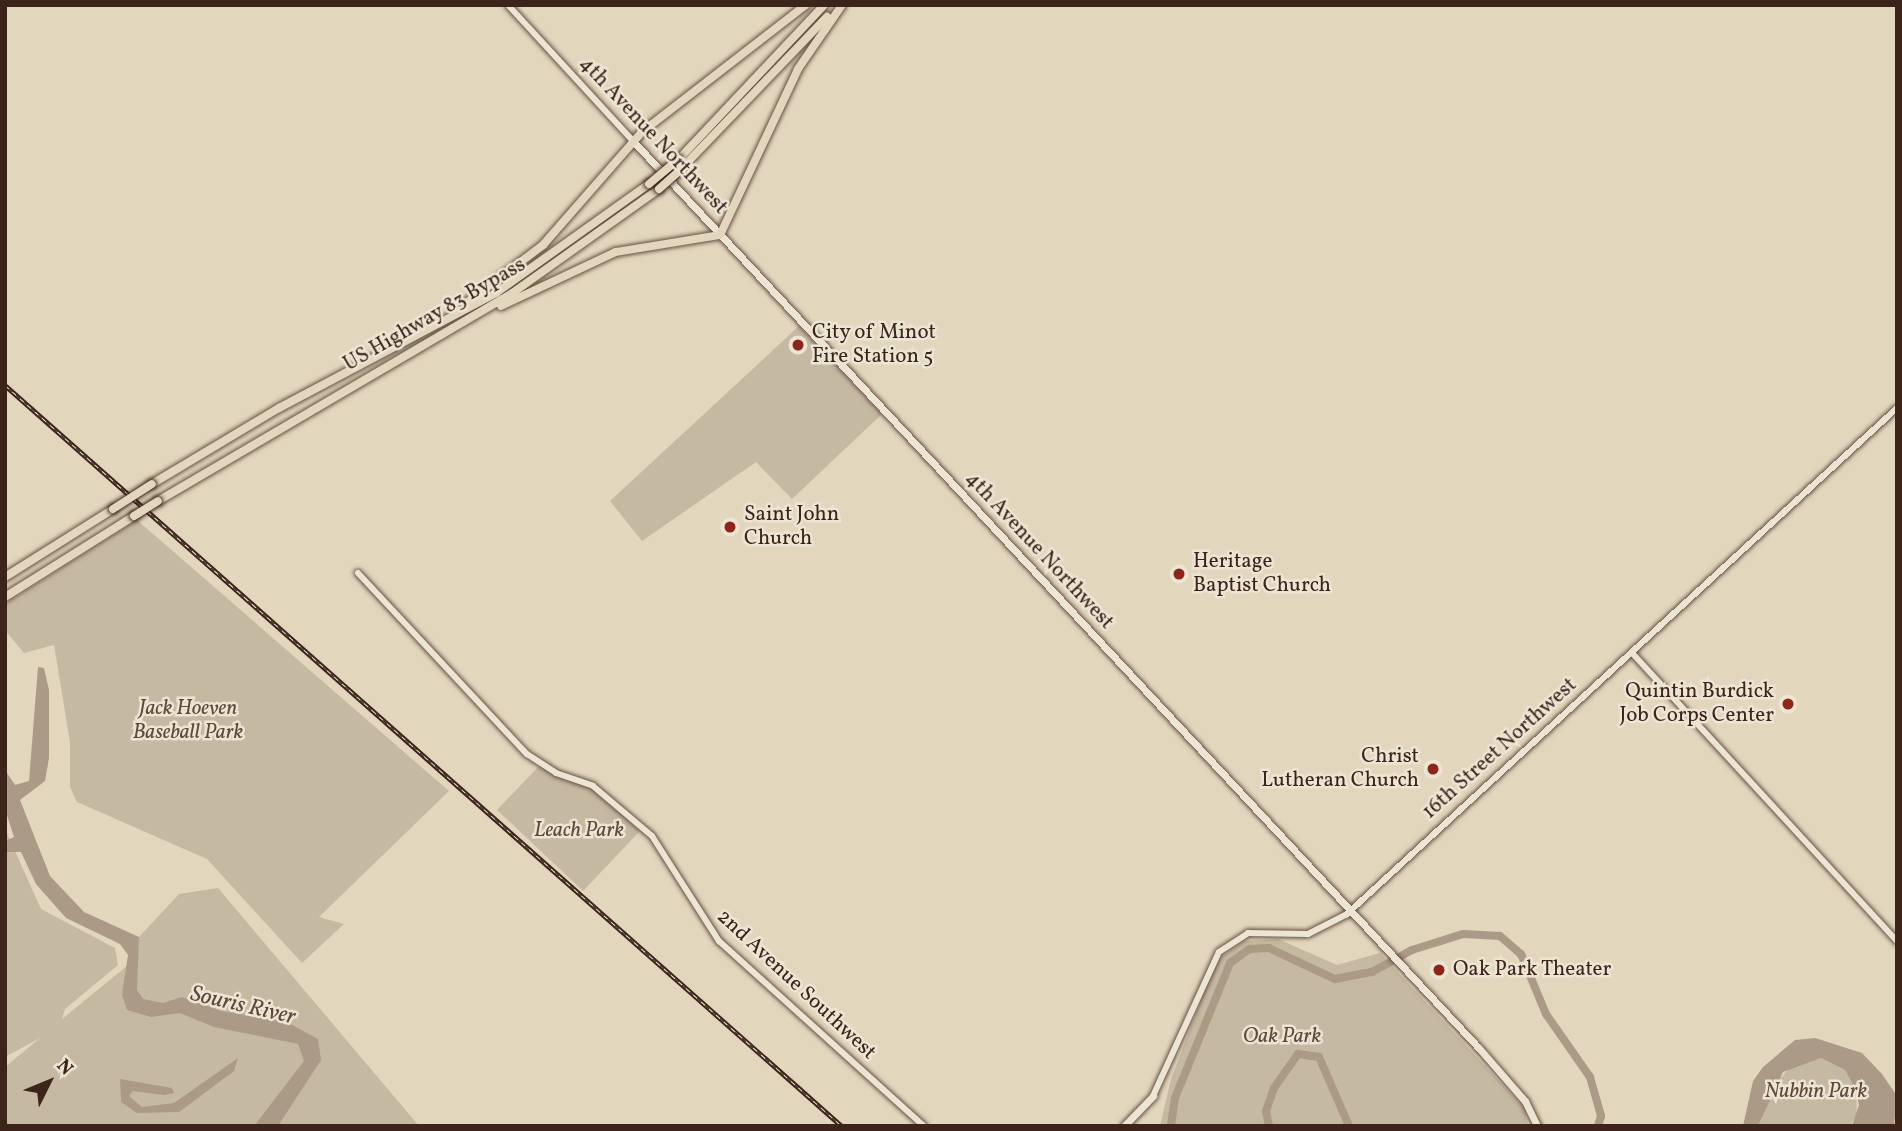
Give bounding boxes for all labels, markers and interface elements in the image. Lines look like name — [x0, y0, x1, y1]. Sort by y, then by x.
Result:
street label: 4th Avenue Northwest — [573, 52, 733, 220]
street label: US Highway 83 Bypass — [339, 252, 531, 378]
place label: City of Minot Fire Station 5 — [812, 320, 934, 370]
marker: City of Minot Fire Station 5 — [790, 337, 806, 353]
street label: 4th Avenue Northwest — [959, 467, 1119, 635]
place label: Saint John Church — [744, 502, 839, 552]
marker: Saint John Church — [722, 519, 738, 535]
place label: Heritage Baptist Church — [1193, 549, 1331, 599]
marker: Heritage Baptist Church — [1171, 566, 1187, 582]
street label: 16th Street Northwest — [1418, 673, 1582, 825]
place label: Quintin Burdick Job Corps Center — [1619, 679, 1774, 729]
park label: Jack Hoeven Baseball Park — [133, 696, 243, 746]
marker: Quintin Burdick Job Corps Center — [1780, 696, 1796, 712]
place label: Christ Lutheran Church — [1261, 744, 1419, 794]
marker: Christ Lutheran Church — [1425, 761, 1441, 777]
park label: Leach Park — [534, 818, 624, 844]
street label: 2nd Avenue Southwest — [711, 905, 881, 1065]
place label: Oak Park Theater — [1453, 957, 1612, 983]
marker: Oak Park Theater — [1431, 962, 1447, 978]
water label: Souris River — [188, 980, 298, 1032]
park label: Oak Park — [1243, 1024, 1321, 1050]
north arrow — [14, 1047, 84, 1117]
text: N — [50, 1054, 79, 1082]
park label: Nubbin Park — [1765, 1079, 1867, 1105]

